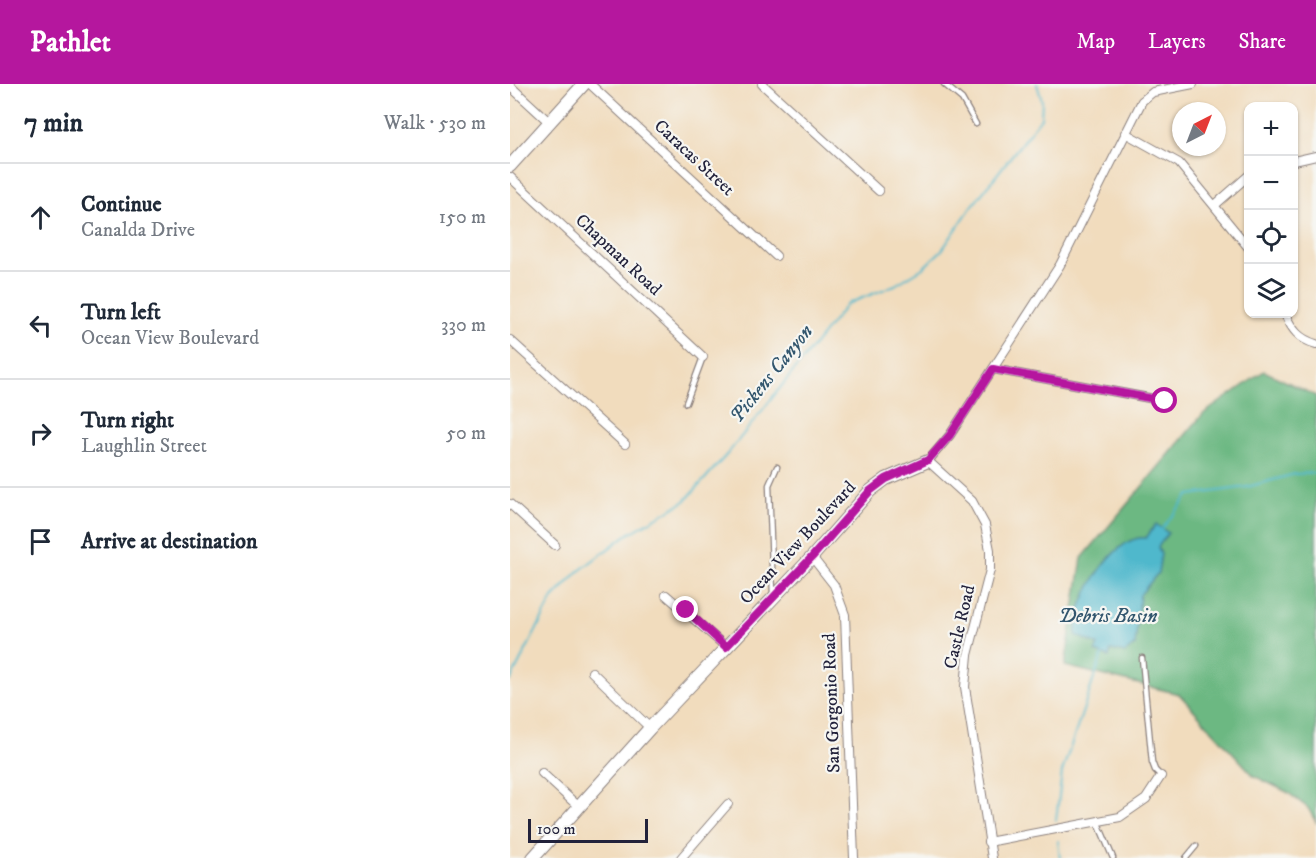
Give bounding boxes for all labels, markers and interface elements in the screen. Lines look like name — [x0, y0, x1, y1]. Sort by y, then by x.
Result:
text: Pathlet — [30, 25, 111, 60]
text: Map — [1076, 29, 1115, 55]
text: Layers — [1148, 29, 1206, 55]
text: Share — [1239, 29, 1286, 55]
north arrow — [1172, 102, 1226, 156]
map controls — [1244, 102, 1298, 318]
button: + — [1244, 102, 1298, 156]
text: 7 min — [24, 107, 83, 140]
text: Walk · 530 m — [384, 111, 486, 136]
street label: Caracas Street — [649, 115, 739, 201]
button: − — [1244, 156, 1298, 210]
text: Continue — [81, 191, 162, 218]
icon: ahead — [24, 201, 57, 234]
text: 150 m — [439, 205, 486, 230]
street label: Chapman Road — [570, 210, 666, 300]
button: locate — [1244, 210, 1298, 264]
text: Canalda Drive — [81, 218, 195, 243]
button: layers — [1244, 264, 1298, 318]
text: Turn left — [81, 299, 161, 326]
icon: left — [24, 309, 57, 342]
text: 330 m — [441, 313, 486, 338]
water label: Pickens Canyon — [725, 320, 819, 428]
text: Ocean View Boulevard — [81, 326, 259, 351]
route start — [1151, 387, 1177, 413]
text: Turn right — [81, 407, 174, 434]
icon: right — [24, 417, 57, 450]
text: 50 m — [446, 421, 486, 446]
text: Laughlin Street — [81, 434, 207, 459]
street label: Ocean View Boulevard — [735, 477, 861, 609]
icon: arrive — [24, 525, 57, 558]
text: Arrive at destination — [81, 528, 258, 555]
street label: Castle Road — [940, 583, 980, 671]
route end — [672, 596, 698, 622]
water label: Debris Basin — [1058, 604, 1158, 629]
street label: San Gorgonio Road — [819, 633, 845, 773]
scale bar — [528, 816, 648, 844]
text: 100 m — [537, 819, 576, 839]

